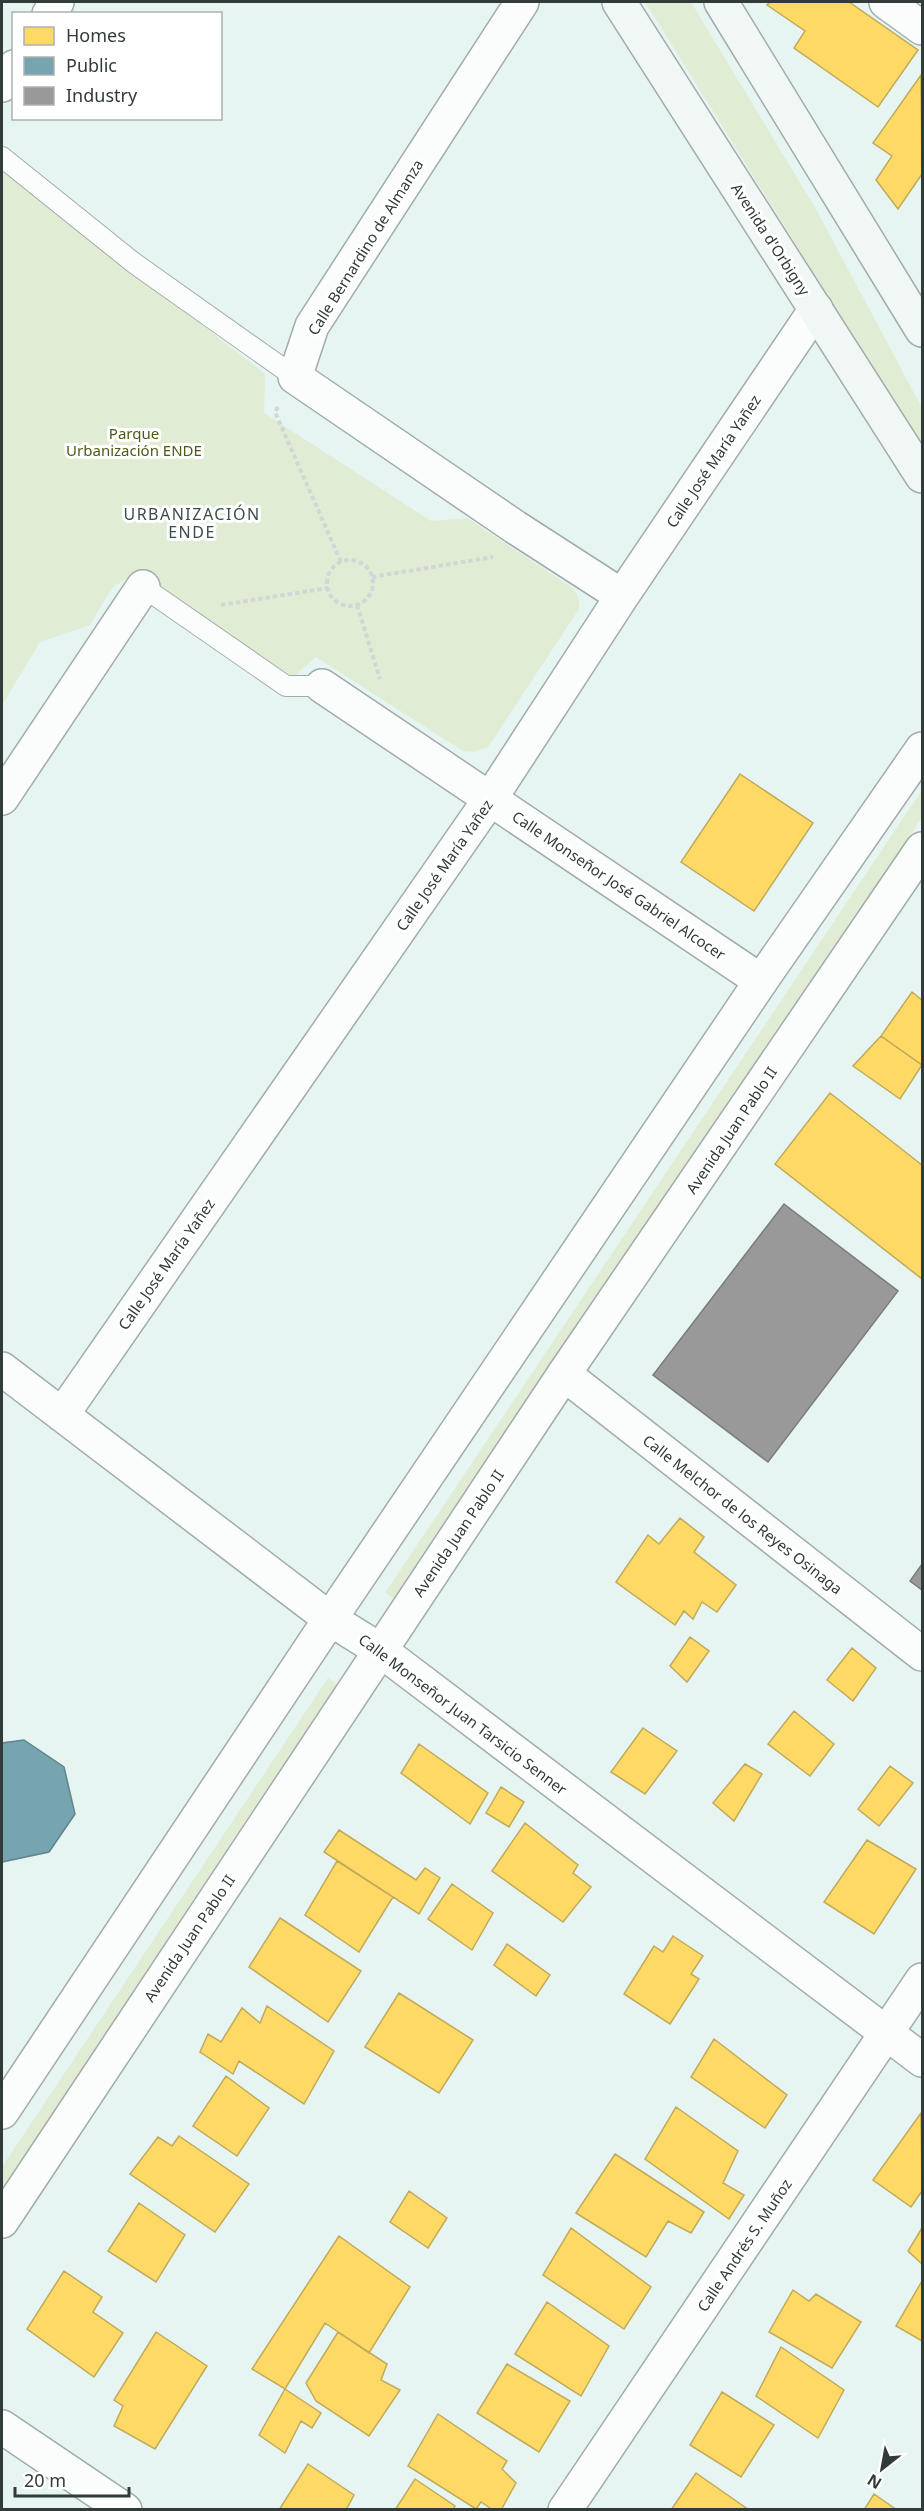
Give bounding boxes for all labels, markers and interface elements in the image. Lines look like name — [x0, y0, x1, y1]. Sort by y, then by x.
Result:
legend — [12, 12, 222, 120]
text: Homes — [66, 23, 126, 47]
text: Public — [66, 53, 117, 77]
text: Industry — [66, 83, 138, 107]
street label: Calle Bernardino de Almanza — [303, 155, 427, 339]
street label: Avenida d'Orbigny — [727, 179, 815, 299]
street label: Calle José María Yañez — [661, 391, 765, 531]
park label: Parque Urbanización ENDE — [66, 423, 202, 460]
district label: URBANIZACIÓN ENDE — [123, 503, 261, 543]
street label: Calle José María Yañez — [391, 795, 497, 935]
street label: Calle Monseñor José Gabriel Alcocer — [508, 806, 730, 964]
street label: Avenida Juan Pablo II — [681, 1063, 781, 1197]
street label: Calle José María Yañez — [113, 1194, 219, 1334]
street label: Calle Melchor de los Reyes Osinaga — [639, 1430, 847, 1598]
street label: Avenida Juan Pablo II — [408, 1466, 508, 1600]
street label: Calle Monseñor Juan Tarsicio Senner — [355, 1629, 571, 1799]
street label: Avenida Juan Pablo II — [139, 1871, 239, 2005]
street label: Calle Andrés S. Muñoz — [692, 2175, 796, 2315]
north arrow — [852, 2439, 912, 2499]
scale bar — [15, 2460, 129, 2498]
text: 20 m — [24, 2468, 66, 2492]
text: N — [863, 2469, 886, 2495]

